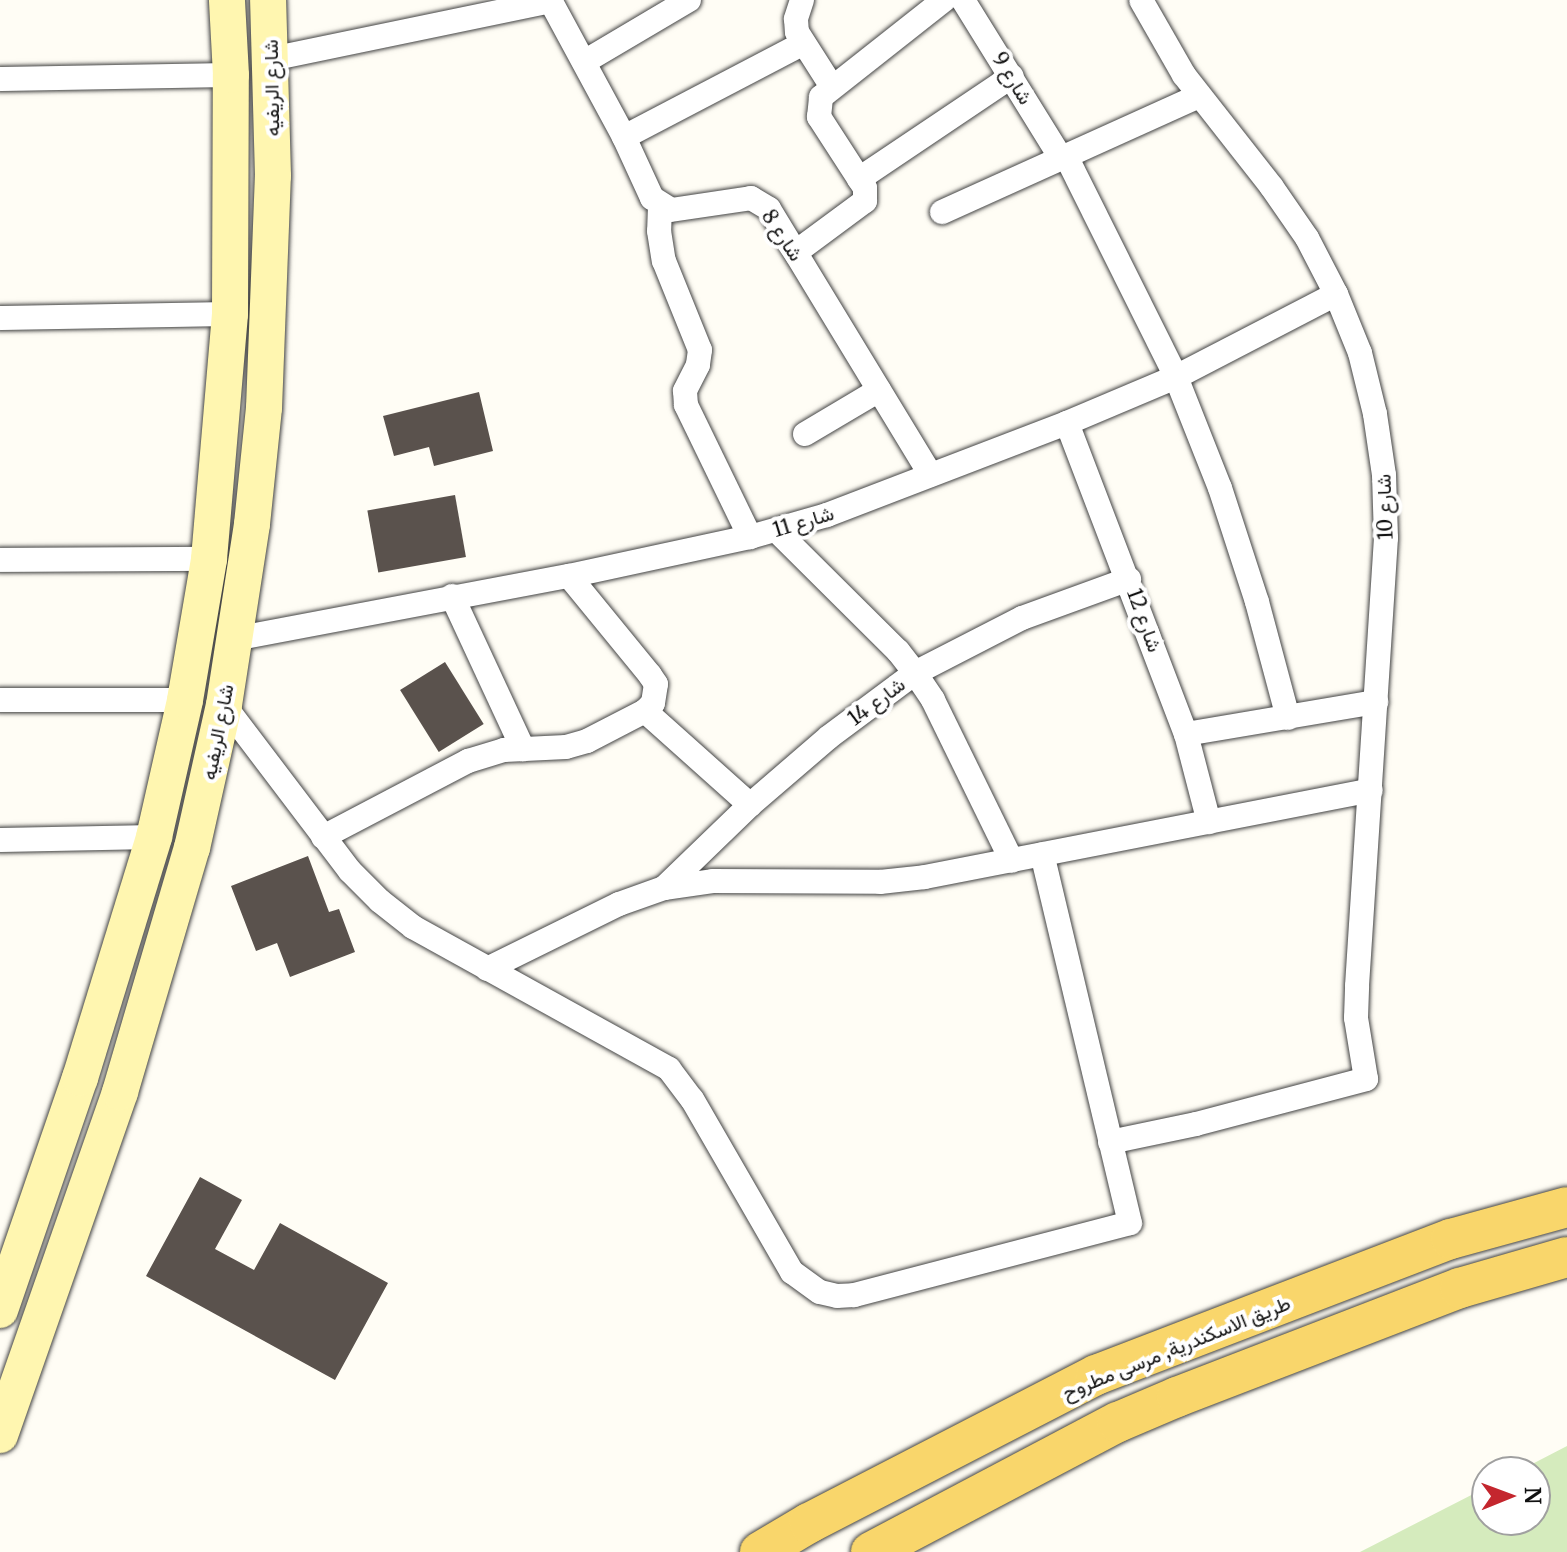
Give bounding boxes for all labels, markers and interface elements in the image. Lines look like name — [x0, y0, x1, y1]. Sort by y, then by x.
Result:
street label: شارع الريفيه — [258, 39, 284, 137]
street label: شارع 9 — [988, 47, 1038, 109]
street label: شارع 8 — [757, 205, 809, 265]
street label: شارع 10 — [1371, 474, 1397, 540]
street label: شارع 11 — [770, 500, 836, 542]
street label: شارع 12 — [1122, 585, 1168, 655]
street label: شارع 14 — [843, 672, 909, 730]
street label: شارع الريفيه — [196, 682, 238, 782]
street label: طريق الاسكندرية, مرسى مطروح — [1058, 1290, 1294, 1404]
north arrow — [1471, 1456, 1551, 1536]
text: N — [1519, 1487, 1547, 1505]

